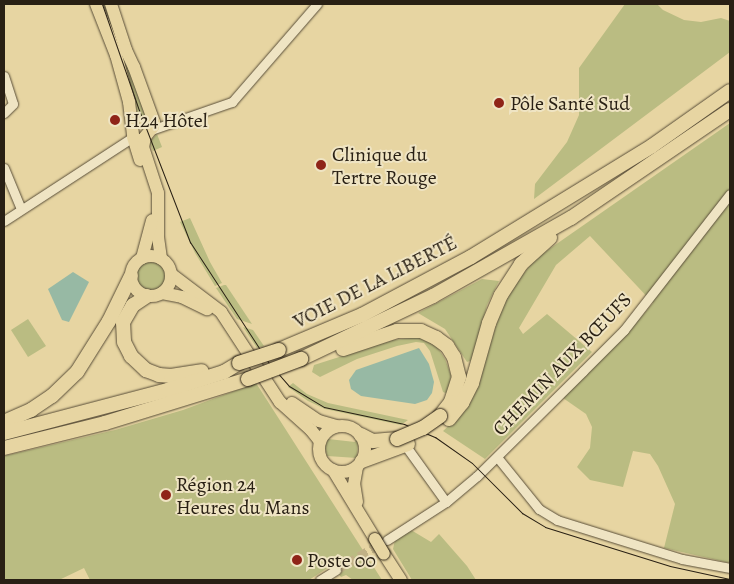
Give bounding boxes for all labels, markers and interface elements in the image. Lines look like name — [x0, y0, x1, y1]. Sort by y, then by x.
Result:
place label: Pôle Santé Sud — [510, 91, 630, 115]
marker: Pôle Santé Sud — [492, 96, 506, 110]
place label: H24 Hôtel — [125, 108, 208, 132]
marker: H24 Hôtel — [109, 114, 121, 126]
place label: Clinique du Tertre Rouge — [332, 142, 437, 189]
marker: Clinique du Tertre Rouge — [314, 158, 328, 172]
street label: VOIE DE LA LIBERTÉ — [289, 230, 461, 334]
street label: CHEMIN AUX BŒUFS — [487, 287, 637, 441]
place label: Région 24 Heures du Mans — [176, 472, 309, 519]
marker: Région 24 Heures du Mans — [160, 489, 172, 501]
place label: Poste 00 — [307, 548, 376, 572]
marker: Poste 00 — [291, 554, 303, 566]

